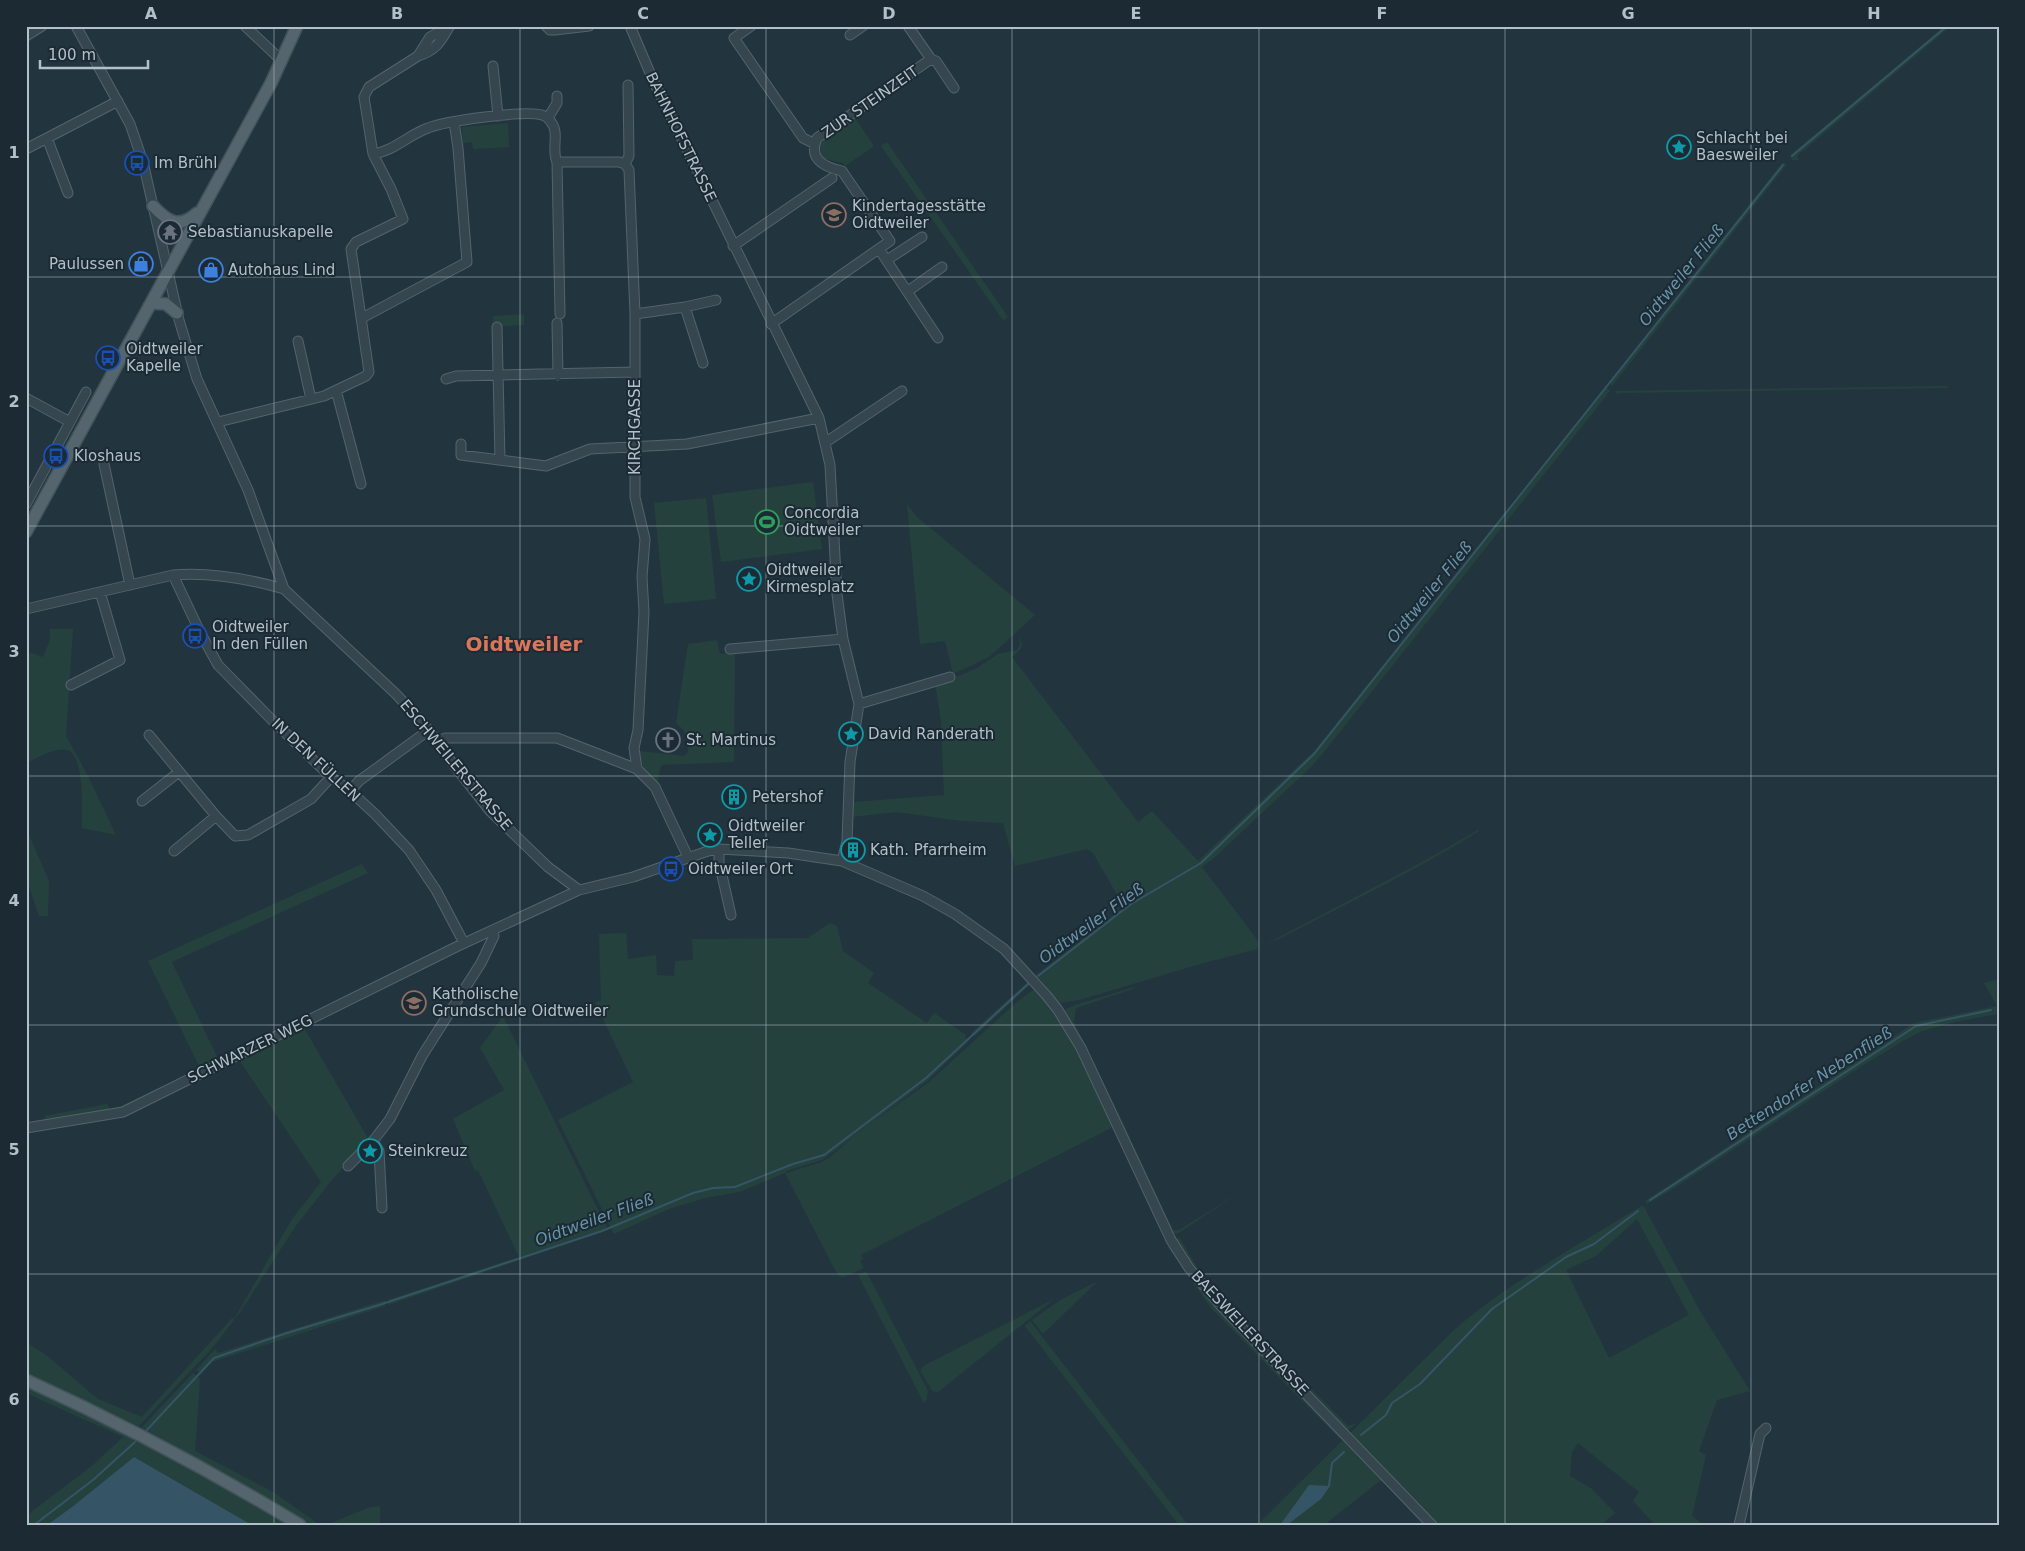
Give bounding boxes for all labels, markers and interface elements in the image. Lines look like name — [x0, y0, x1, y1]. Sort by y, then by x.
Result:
text: A — [145, 4, 158, 23]
text: B — [391, 4, 403, 23]
text: C — [637, 4, 649, 23]
text: D — [882, 4, 896, 23]
text: E — [1131, 4, 1141, 23]
text: F — [1377, 4, 1387, 23]
text: G — [1621, 4, 1635, 23]
text: H — [1867, 4, 1881, 23]
scale bar — [40, 38, 148, 70]
text: 100 m — [48, 46, 96, 64]
street label: ZUR STEINZEIT — [818, 62, 922, 142]
street label: BAHNHOFSTRASSE — [642, 69, 720, 205]
place label: Schlacht bei Baesweiler — [1696, 129, 1788, 164]
place icon: Schlacht bei Baesweiler — [1666, 134, 1692, 160]
text: 1 — [8, 143, 20, 162]
bus stop icon: Im Brühl — [124, 150, 150, 176]
place label: Im Brühl — [154, 154, 217, 172]
place label: Kindertagesstätte Oidtweiler — [852, 197, 986, 232]
school or university icon: Kindertagesstätte Oidtweiler — [821, 202, 847, 228]
temple icon: Sebastianuskapelle — [157, 219, 183, 245]
water label: Oidtweiler Fließ — [1635, 221, 1728, 330]
place label: Sebastianuskapelle — [188, 223, 333, 241]
shop icon: Paulussen — [128, 251, 154, 277]
place label: Paulussen — [49, 255, 124, 273]
shop icon: Autohaus Lind — [198, 257, 224, 283]
place label: Autohaus Lind — [228, 261, 335, 279]
place label: Oidtweiler Kapelle — [126, 340, 203, 375]
bus stop icon: Oidtweiler Kapelle — [95, 345, 121, 371]
street label: KIRCHGASSE — [626, 379, 644, 475]
text: 2 — [8, 392, 20, 411]
bus stop icon: Kloshaus — [43, 443, 69, 469]
place label: Kloshaus — [74, 447, 141, 465]
place label: Concordia Oidtweiler — [784, 504, 861, 539]
sports icon: Concordia Oidtweiler — [754, 509, 780, 535]
water label: Oidtweiler Fließ — [1383, 538, 1476, 647]
place label: Oidtweiler Kirmesplatz — [766, 561, 854, 596]
place icon: Oidtweiler Kirmesplatz — [736, 566, 762, 592]
place label: Oidtweiler In den Füllen — [212, 618, 308, 653]
bus stop icon: Oidtweiler In den Füllen — [182, 623, 208, 649]
district label: Oidtweiler — [466, 632, 583, 656]
text: 3 — [8, 642, 20, 661]
street label: ESCHWEILERSTRASSE — [396, 696, 516, 834]
street label: IN DEN FÜLLEN — [268, 714, 365, 806]
place icon: David Randerath — [838, 721, 864, 747]
place label: David Randerath — [868, 725, 994, 743]
church icon: St. Martinus — [655, 727, 681, 753]
place label: St. Martinus — [686, 731, 776, 749]
building icon: Petershof — [721, 784, 747, 810]
place label: Petershof — [752, 788, 824, 806]
place label: Oidtweiler Teller — [727, 817, 805, 852]
place icon: Oidtweiler Teller — [697, 822, 723, 848]
building icon: Kath. Pfarrheim — [840, 837, 866, 863]
place label: Kath. Pfarrheim — [870, 841, 987, 859]
bus stop icon: Oidtweiler Ort — [658, 856, 684, 882]
place label: Oidtweiler Ort — [688, 860, 793, 878]
water label: Oidtweiler Fließ — [1035, 879, 1147, 968]
text: 4 — [8, 891, 20, 910]
place label: Katholische Grundschule Oidtweiler — [432, 985, 609, 1020]
school or university icon: Katholische Grundschule Oidtweiler — [401, 990, 427, 1016]
street label: SCHWARZER WEG — [185, 1011, 315, 1087]
water label: Bettendorfer Nebenfließ — [1723, 1023, 1896, 1144]
place icon: Steinkreuz — [357, 1138, 383, 1164]
text: 5 — [8, 1140, 20, 1159]
place label: Steinkreuz — [388, 1142, 468, 1160]
water label: Oidtweiler Fließ — [532, 1189, 656, 1250]
street label: BAESWEILERSTRASSE — [1188, 1267, 1312, 1399]
text: 6 — [8, 1390, 20, 1409]

